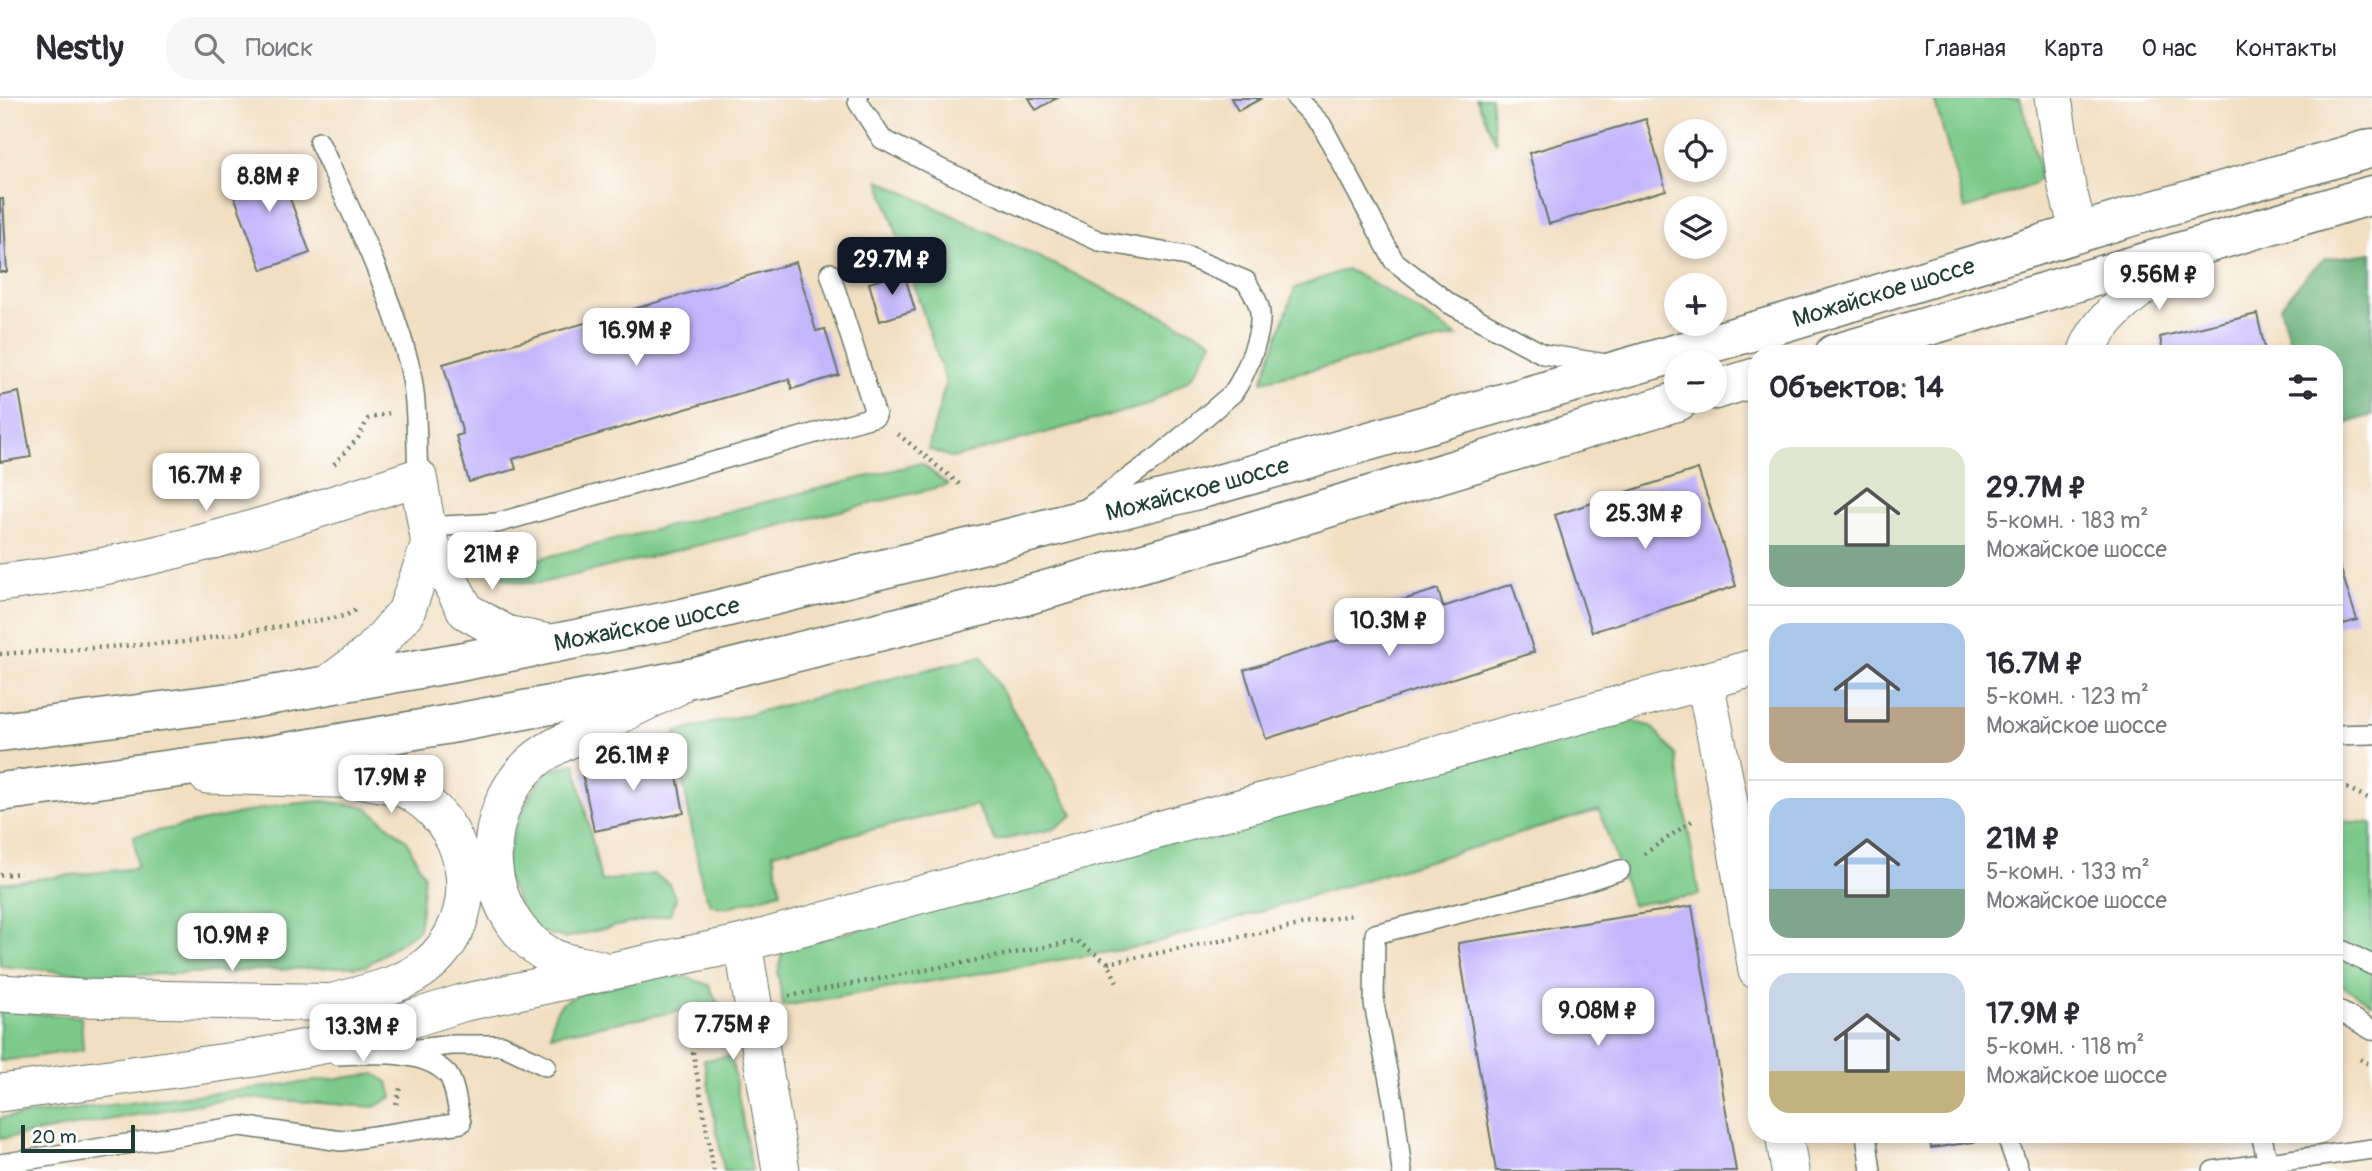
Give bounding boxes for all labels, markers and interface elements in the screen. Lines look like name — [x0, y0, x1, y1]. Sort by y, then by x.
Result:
search box — [166, 17, 656, 80]
text: Nestly — [35, 28, 124, 69]
icon: search — [190, 29, 228, 67]
text: Поиск — [246, 32, 313, 64]
text: Главная — [1925, 34, 2006, 63]
text: Карта — [2044, 34, 2104, 63]
text: О нас — [2142, 34, 2197, 63]
text: Контакты — [2235, 34, 2337, 63]
map controls — [1664, 119, 1727, 413]
button: locate — [1664, 119, 1727, 182]
pin: 8.8M ₽ — [212, 155, 326, 214]
text: 8.8M ₽ — [237, 162, 301, 191]
button: layers — [1664, 196, 1727, 259]
pin: 29.7M ₽ — [827, 238, 957, 297]
text: 29.7M ₽ — [853, 245, 931, 274]
street label: Можайское шоссе — [1789, 251, 1979, 334]
pin: 9.56M ₽ — [2094, 252, 2224, 312]
text: 9.56M ₽ — [2120, 260, 2198, 289]
button: + — [1664, 273, 1727, 336]
pin: 16.9M ₽ — [571, 308, 701, 368]
text: 16.9M ₽ — [599, 316, 673, 345]
button: − — [1664, 350, 1727, 413]
icon: filters — [2284, 368, 2322, 406]
text: Объектов: 14 — [1769, 369, 1944, 406]
street label: Можайское шоссе — [1103, 451, 1293, 528]
pin: 16.7M ₽ — [141, 454, 271, 513]
text: 16.7M ₽ — [169, 461, 243, 490]
text: 29.7M ₽ — [1986, 469, 2087, 506]
icon: home — [1825, 475, 1909, 559]
pin: 25.3M ₽ — [1580, 491, 1710, 551]
text: 25.3M ₽ — [1606, 499, 1684, 528]
text: 5-комн. · 183 m² — [1986, 506, 2148, 535]
pin: 21M ₽ — [443, 532, 541, 592]
text: Можайское шоссе — [1986, 535, 2167, 564]
text: 21M ₽ — [463, 540, 521, 569]
street label: Можайское шоссе — [552, 591, 743, 658]
pin: 10.3M ₽ — [1324, 598, 1454, 658]
text: 10.3M ₽ — [1350, 606, 1428, 635]
text: 16.7M ₽ — [1986, 645, 2084, 682]
icon: home — [1825, 651, 1909, 735]
text: 5-комн. · 123 m² — [1986, 682, 2149, 711]
text: Можайское шоссе — [1986, 711, 2167, 740]
pin: 26.1M ₽ — [568, 734, 698, 793]
text: 26.1M ₽ — [595, 741, 671, 770]
pin: 17.9M ₽ — [326, 756, 456, 815]
text: 17.9M ₽ — [354, 763, 428, 792]
text: 21M ₽ — [1986, 820, 2061, 857]
icon: home — [1825, 826, 1909, 910]
text: 5-комн. · 133 m² — [1986, 857, 2150, 886]
text: Можайское шоссе — [1986, 886, 2167, 915]
pin: 10.9M ₽ — [167, 914, 297, 973]
text: 10.9M ₽ — [194, 921, 270, 950]
pin: 9.08M ₽ — [1533, 988, 1663, 1048]
text: 17.9M ₽ — [1986, 995, 2082, 1032]
text: 9.08M ₽ — [1558, 996, 1638, 1025]
icon: home — [1825, 1001, 1909, 1085]
pin: 7.75M ₽ — [668, 1002, 798, 1062]
pin: 13.3M ₽ — [298, 1004, 428, 1064]
text: 7.75M ₽ — [694, 1010, 772, 1039]
text: 13.3M ₽ — [325, 1012, 401, 1041]
text: 5-комн. · 118 m² — [1986, 1032, 2144, 1061]
text: Можайское шоссе — [1986, 1061, 2167, 1090]
scale bar — [21, 1122, 135, 1154]
text: 20 m — [32, 1125, 77, 1149]

